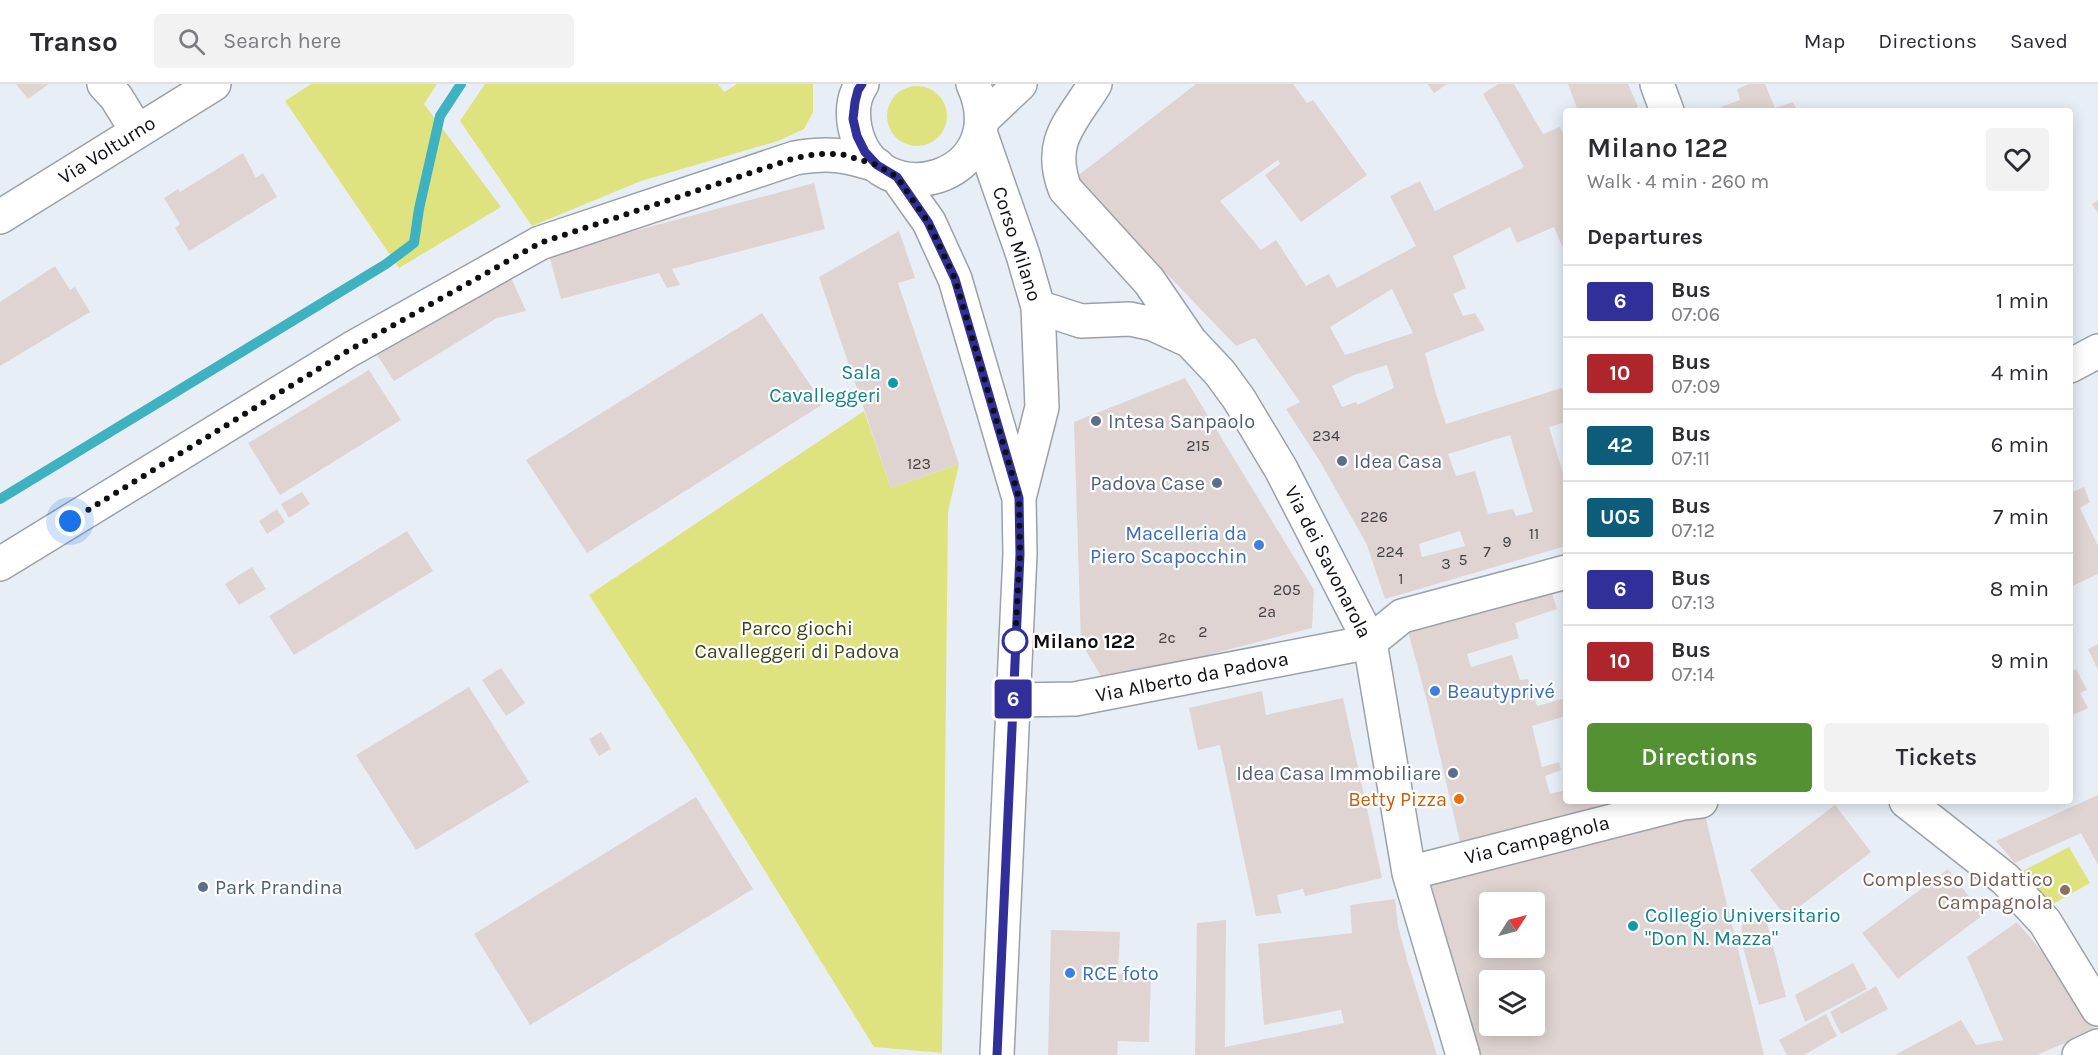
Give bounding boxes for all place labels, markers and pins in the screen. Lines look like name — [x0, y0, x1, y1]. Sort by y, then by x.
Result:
place label: Sala Cavalleggeri — [769, 361, 881, 407]
marker: Sala Cavalleggeri — [886, 376, 900, 390]
place label: Intesa Sanpaolo — [1108, 410, 1255, 433]
marker: Intesa Sanpaolo — [1089, 414, 1103, 428]
place label: Idea Casa — [1354, 450, 1442, 473]
marker: Idea Casa — [1335, 454, 1349, 468]
place label: Padova Case — [1090, 472, 1205, 495]
marker: Padova Case — [1210, 476, 1224, 490]
place label: Macelleria da Piero Scapocchin — [1090, 522, 1247, 568]
marker: Macelleria da Piero Scapocchin — [1252, 538, 1266, 552]
marker: Milano 122 — [1002, 628, 1028, 654]
place label: Milano 122 — [1033, 630, 1135, 653]
place label: Beautyprivé — [1447, 680, 1555, 703]
marker: Beautyprivé — [1428, 684, 1442, 698]
place label: Idea Casa Immobiliare — [1236, 762, 1441, 785]
marker: Idea Casa Immobiliare — [1446, 766, 1460, 780]
place label: Betty Pizza — [1348, 788, 1447, 811]
marker: Betty Pizza — [1452, 792, 1466, 806]
place label: Complesso Didattico Campagnola — [1863, 868, 2053, 914]
place label: Park Prandina — [215, 876, 343, 899]
marker: Park Prandina — [196, 880, 210, 894]
marker: Complesso Didattico Campagnola — [2058, 883, 2072, 897]
place label: Collegio Universitario "Don N. Mazza" — [1645, 904, 1840, 950]
marker: Collegio Universitario "Don N. Mazza" — [1626, 919, 1640, 933]
place label: RCE foto — [1082, 962, 1159, 985]
marker: RCE foto — [1063, 966, 1077, 980]

